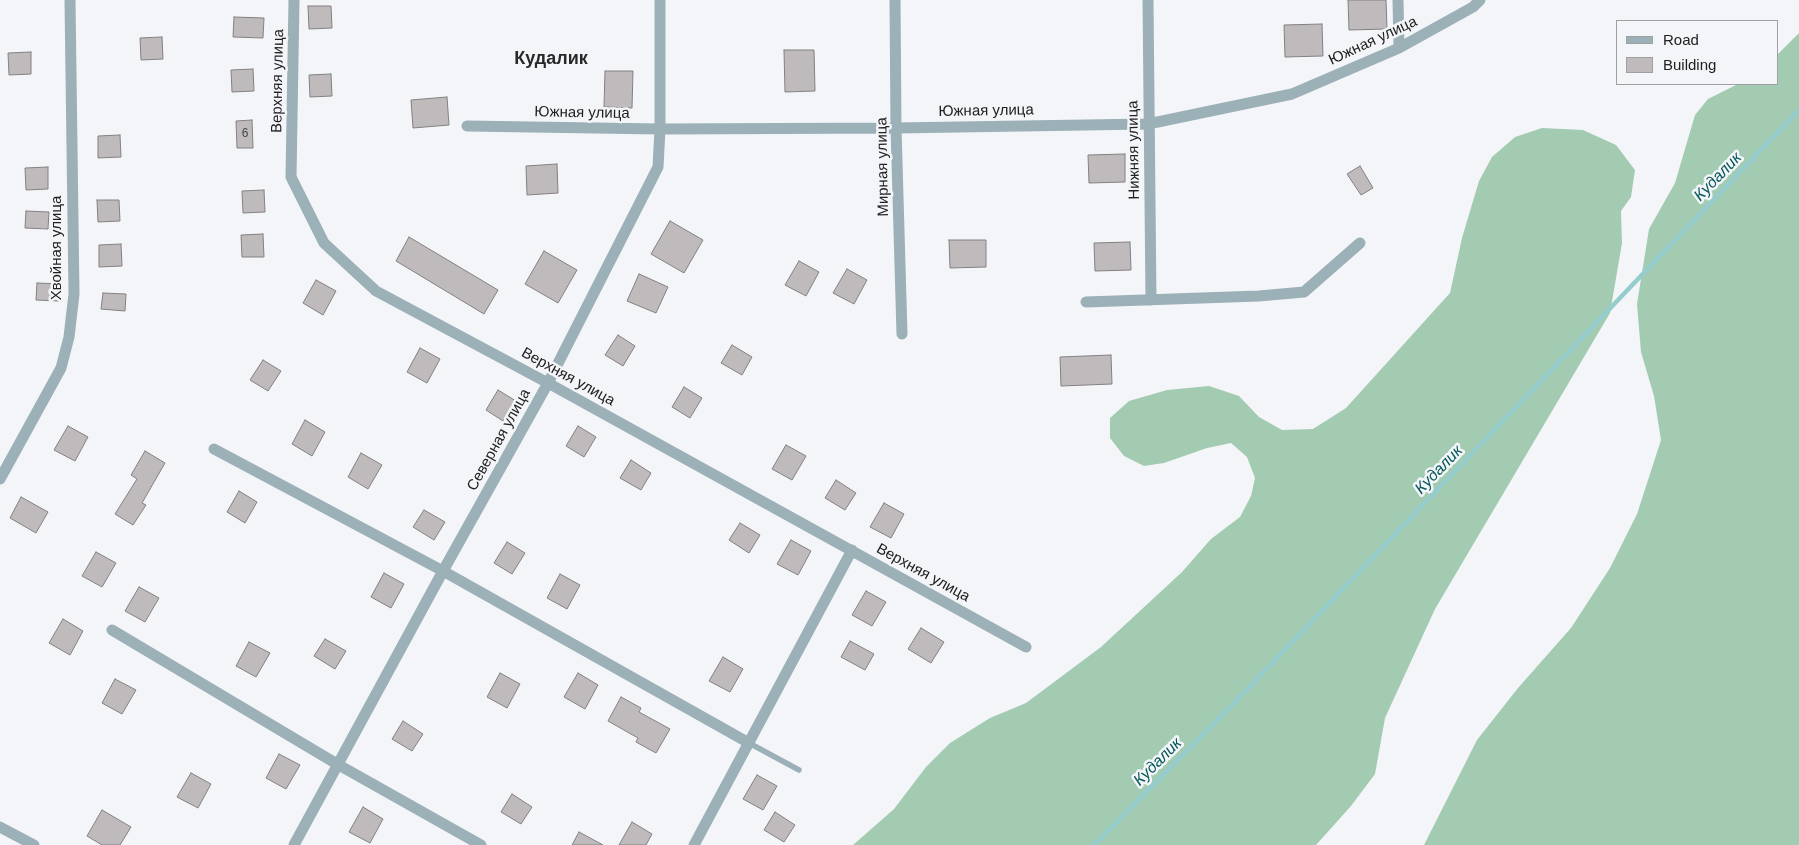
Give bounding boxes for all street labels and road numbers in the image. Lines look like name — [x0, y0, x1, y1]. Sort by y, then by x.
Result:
street label: Южная улица — [1326, 13, 1420, 69]
street label: Верхняя улица — [268, 29, 288, 133]
street label: Нижняя улица — [1124, 100, 1144, 200]
street label: Южная улица — [938, 101, 1034, 121]
street label: Южная улица — [534, 103, 630, 123]
street label: Мирная улица — [873, 117, 893, 217]
street label: Хвойная улица — [48, 196, 66, 300]
street label: Верхняя улица — [518, 344, 618, 410]
street label: Северная улица — [464, 386, 534, 494]
street label: Верхняя улица — [873, 540, 973, 606]

